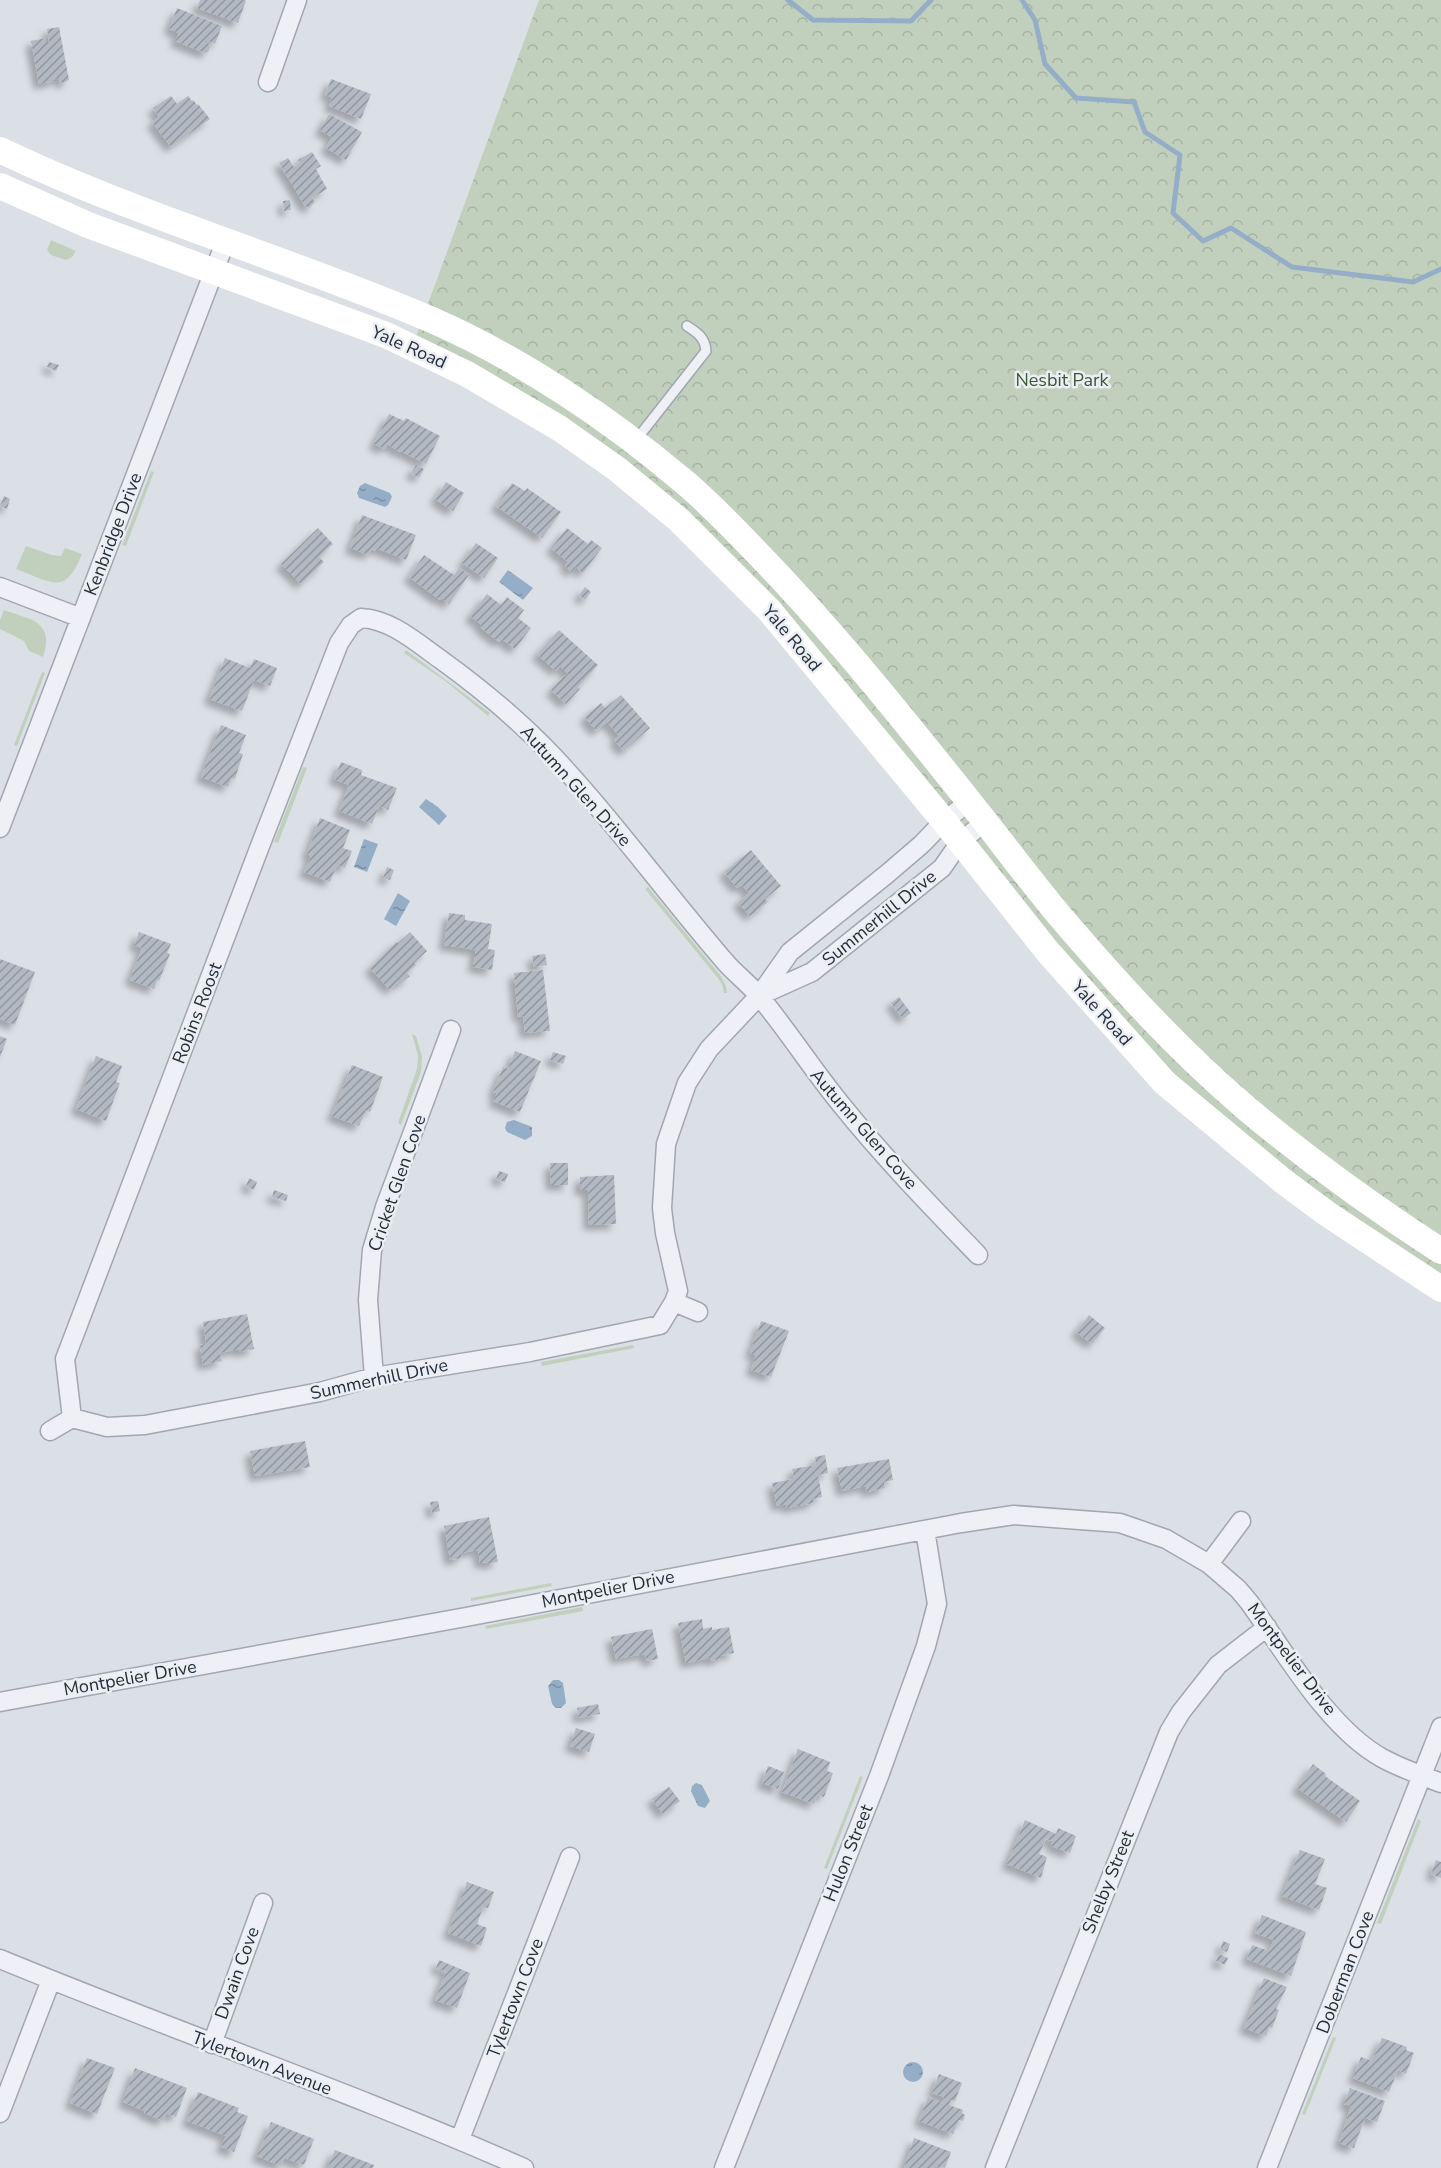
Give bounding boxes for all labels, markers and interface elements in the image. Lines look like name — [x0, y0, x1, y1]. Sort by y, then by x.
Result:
street label: Yale Road — [367, 319, 451, 374]
park label: Nesbit Park — [1015, 368, 1110, 392]
street label: Kenbridge Drive — [79, 469, 147, 599]
street label: Yale Road — [756, 599, 827, 676]
street label: Autumn Glen Drive — [515, 720, 637, 852]
street label: Summerhill Drive — [817, 865, 941, 971]
street label: Robins Roost — [167, 958, 228, 1067]
street label: Yale Road — [1066, 974, 1138, 1051]
street label: Autumn Glen Cove — [805, 1064, 923, 1194]
street label: Cricket Glen Cove — [362, 1111, 432, 1255]
street label: Summerhill Drive — [308, 1353, 450, 1405]
street label: Montpelier Drive — [540, 1564, 676, 1614]
street label: Montpelier Drive — [1242, 1598, 1342, 1720]
street label: Montpelier Drive — [62, 1654, 198, 1702]
street label: Hulon Street — [818, 1800, 879, 1905]
street label: Shelby Street — [1076, 1826, 1140, 1937]
street label: Doberman Cove — [1311, 1907, 1379, 2037]
street label: Dwain Cove — [209, 1923, 265, 2023]
street label: Tylertown Cove — [481, 1935, 549, 2061]
street label: Tylertown Avenue — [189, 2025, 335, 2101]

